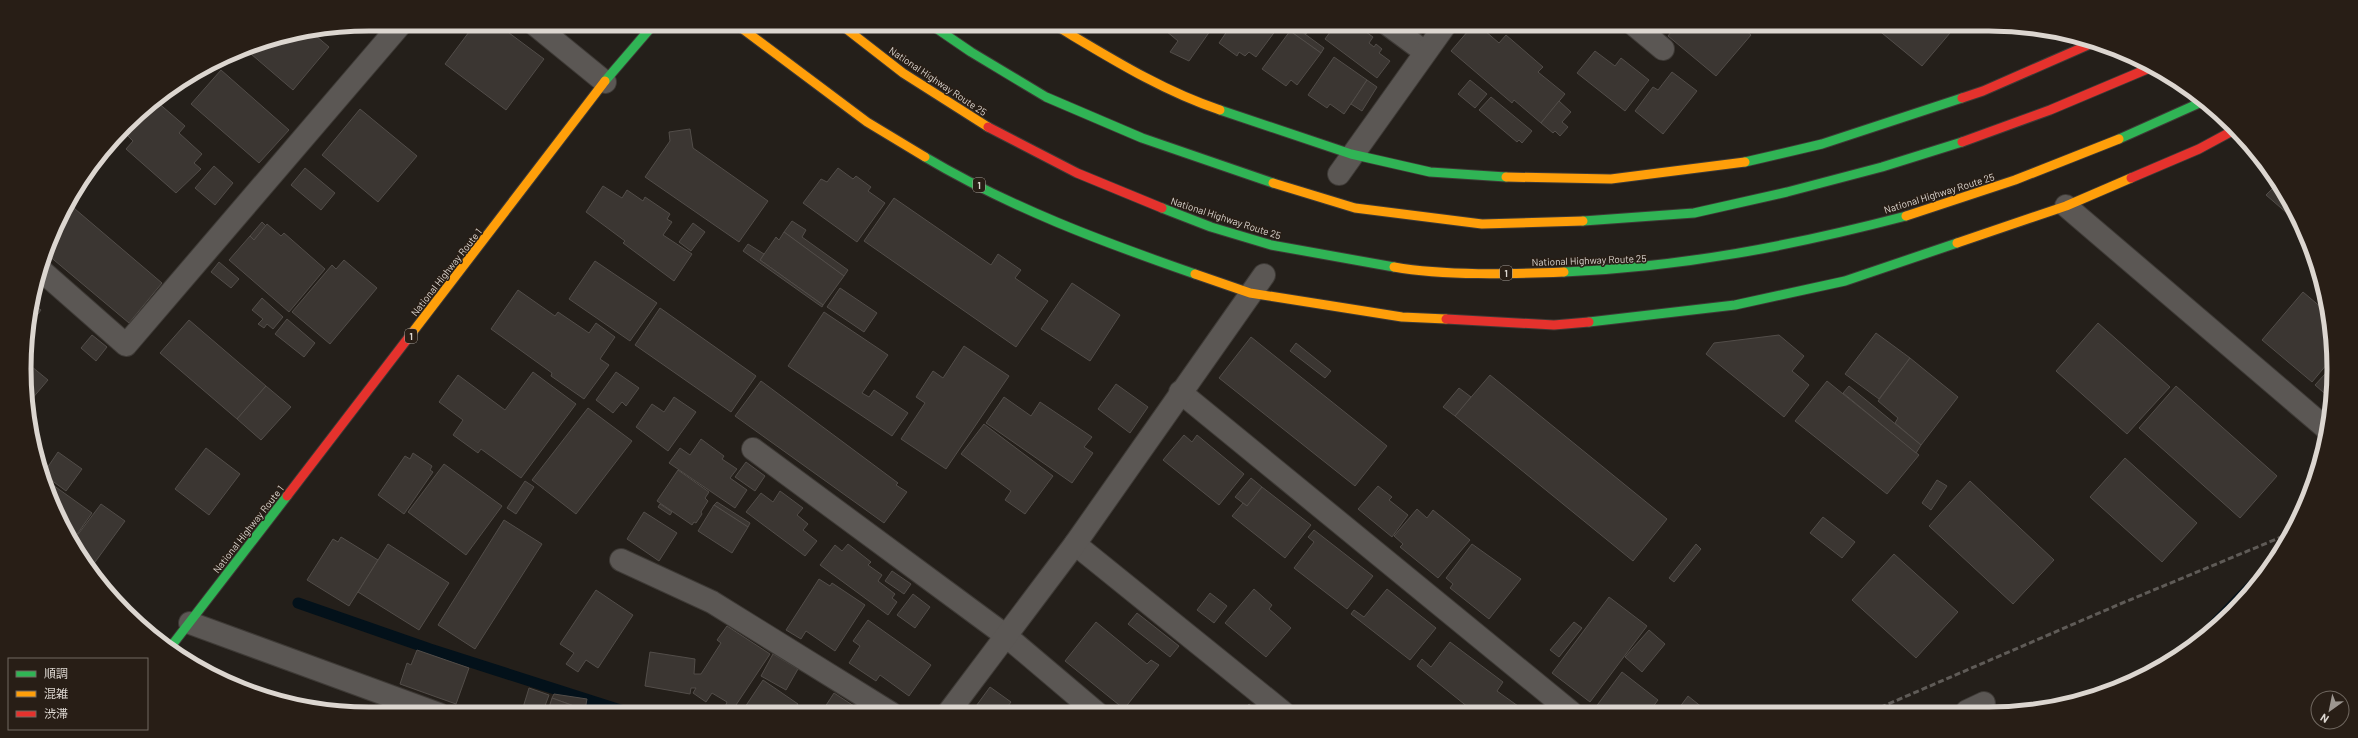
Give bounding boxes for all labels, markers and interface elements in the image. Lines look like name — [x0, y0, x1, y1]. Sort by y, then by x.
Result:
street label: National Highway Route 25 — [887, 44, 989, 118]
street label: National Highway Route 25 — [1882, 170, 1996, 216]
road number: 1 — [973, 178, 985, 192]
street label: National Highway Route 25 — [1169, 195, 1283, 241]
street label: National Highway Route 1 — [408, 226, 484, 318]
street label: National Highway Route 25 — [1531, 252, 1647, 268]
road number: 1 — [1500, 266, 1512, 280]
road number: 1 — [405, 329, 417, 343]
street label: National Highway Route 1 — [210, 483, 286, 575]
legend — [8, 658, 148, 730]
text: 順調 — [44, 666, 68, 680]
text: 混雑 — [44, 686, 68, 700]
north arrow — [2310, 690, 2350, 730]
text: 渋滞 — [44, 706, 68, 720]
text: N — [2318, 711, 2331, 726]

